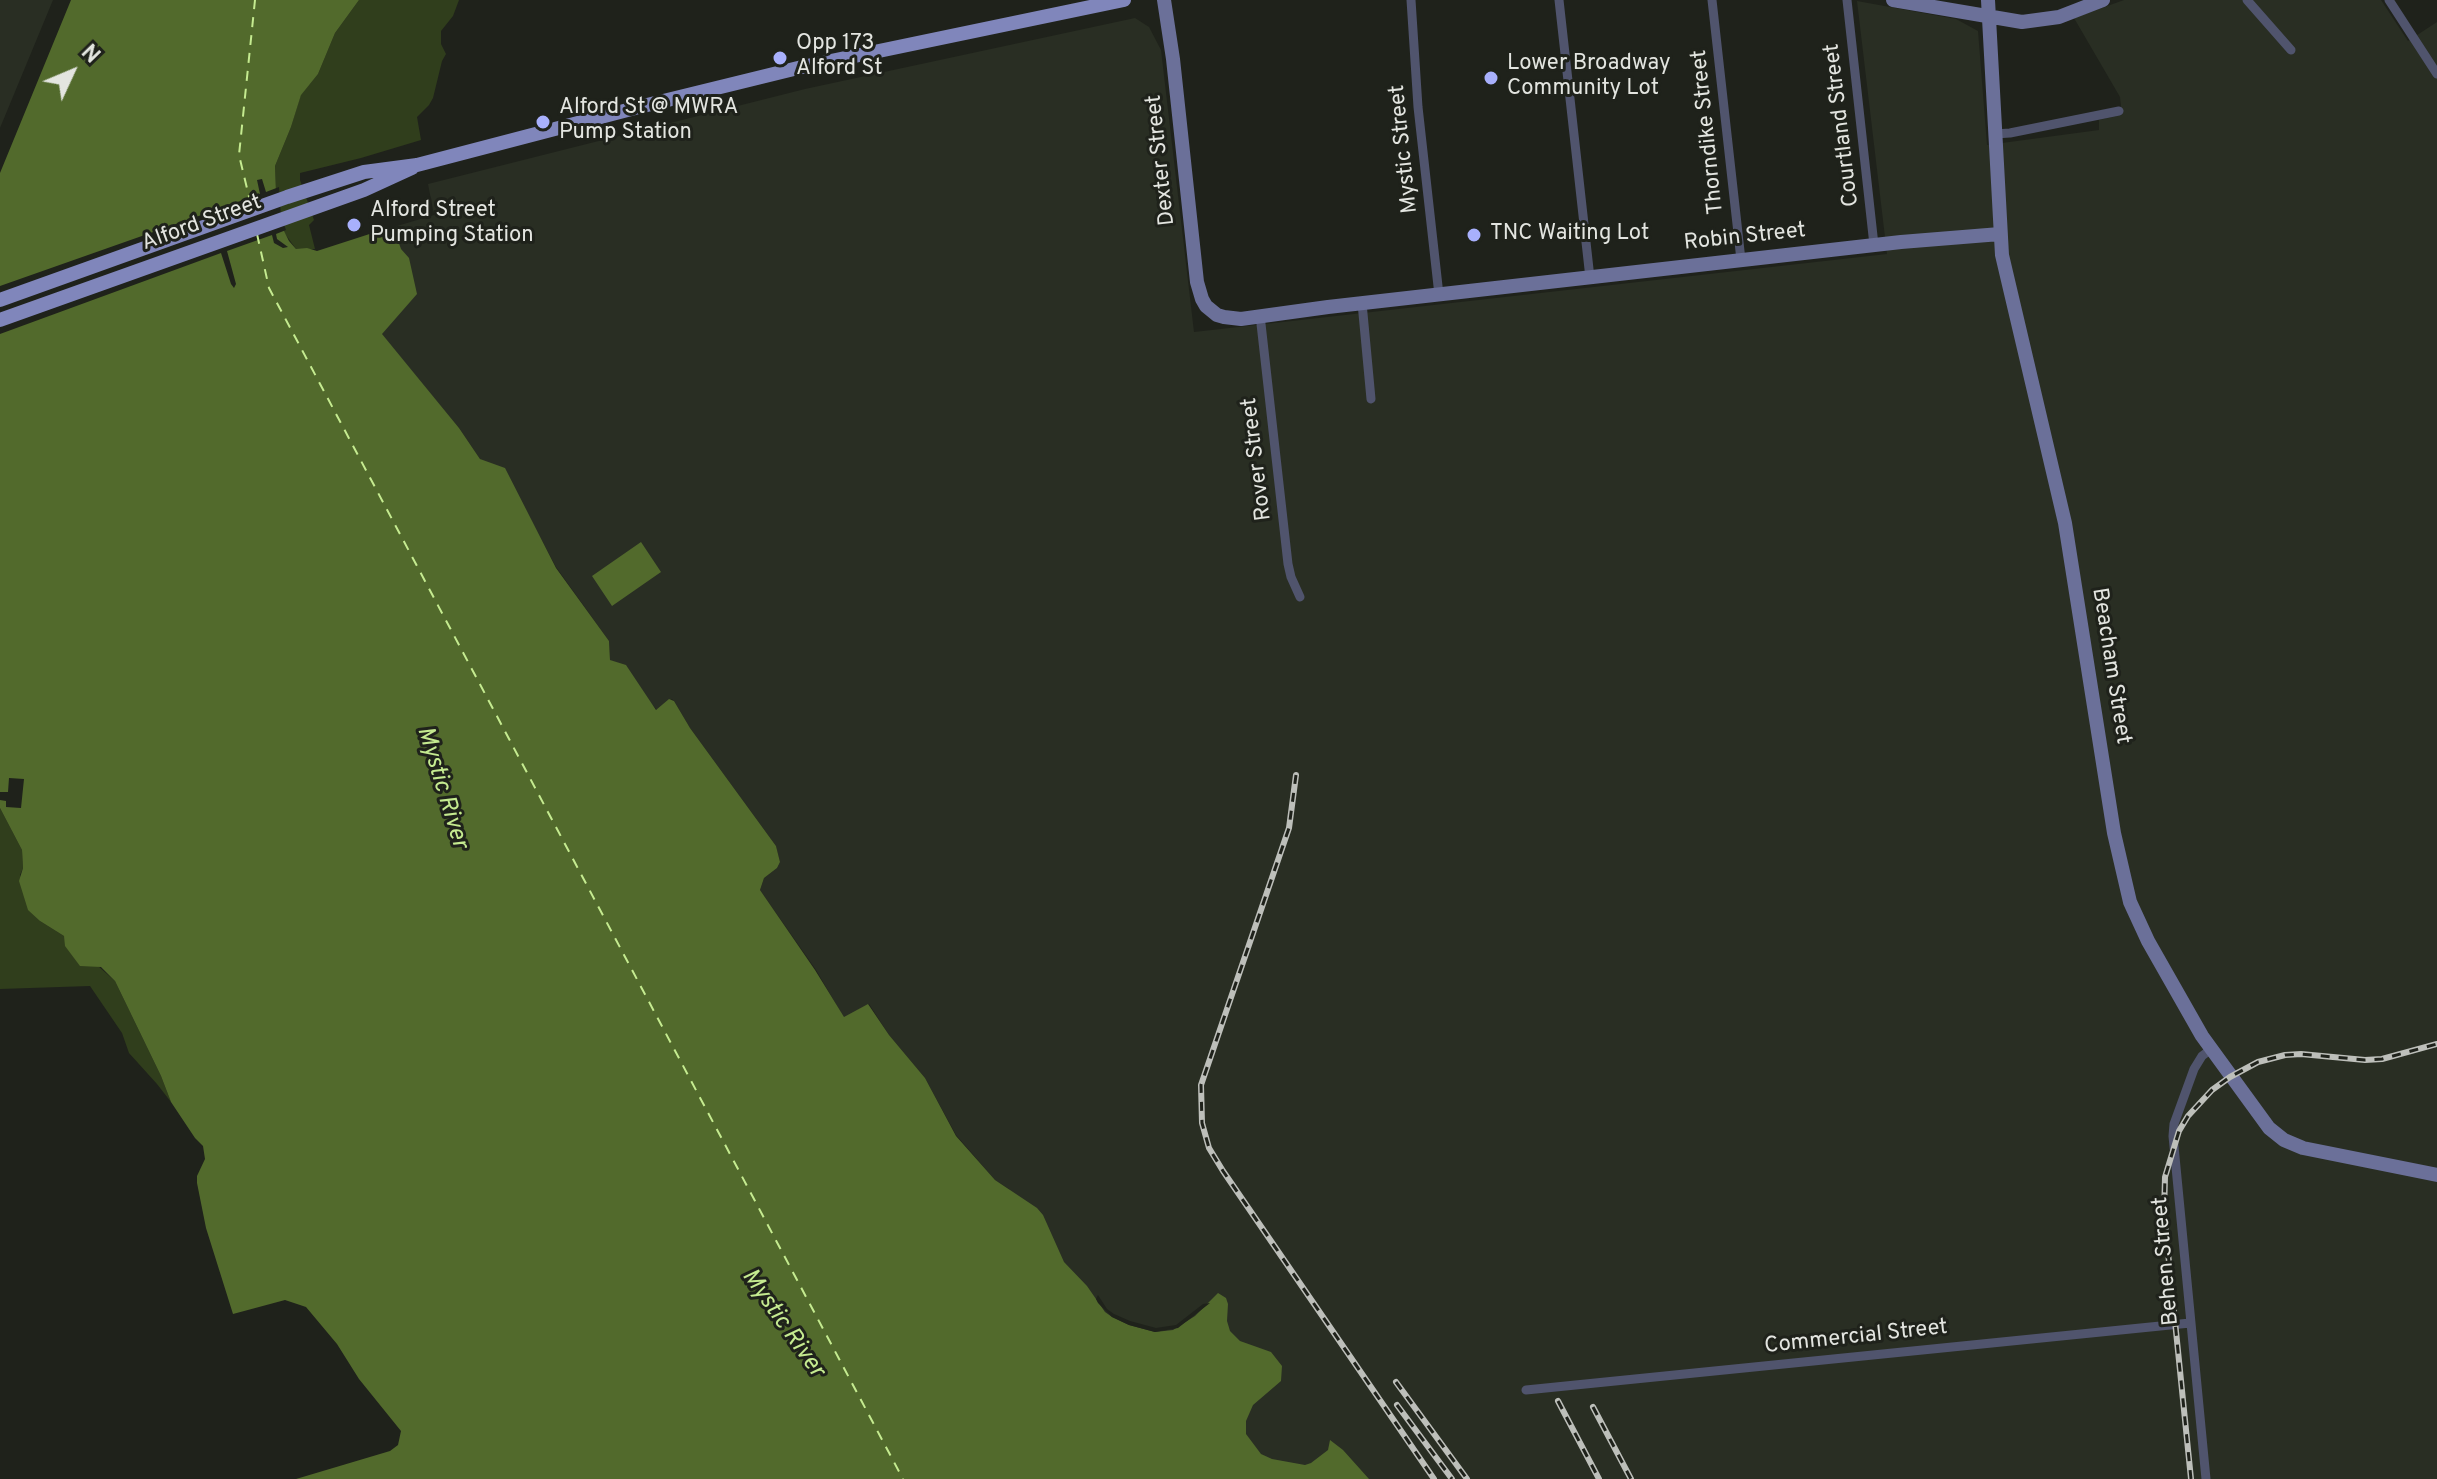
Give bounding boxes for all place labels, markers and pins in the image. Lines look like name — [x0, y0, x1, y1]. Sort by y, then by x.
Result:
place label: Opp 173 Alford St — [796, 32, 882, 84]
marker: Opp 173 Alford St — [771, 49, 789, 67]
place label: Lower Broadway Community Lot — [1507, 52, 1671, 104]
marker: Lower Broadway Community Lot — [1482, 69, 1500, 87]
place label: Alford St @ MWRA Pump Station — [559, 96, 738, 148]
marker: Alford St @ MWRA Pump Station — [534, 113, 552, 131]
place label: Alford Street Pumping Station — [370, 199, 534, 250]
marker: Alford Street Pumping Station — [345, 216, 363, 234]
place label: TNC Waiting Lot — [1490, 222, 1649, 248]
marker: TNC Waiting Lot — [1465, 226, 1483, 244]

